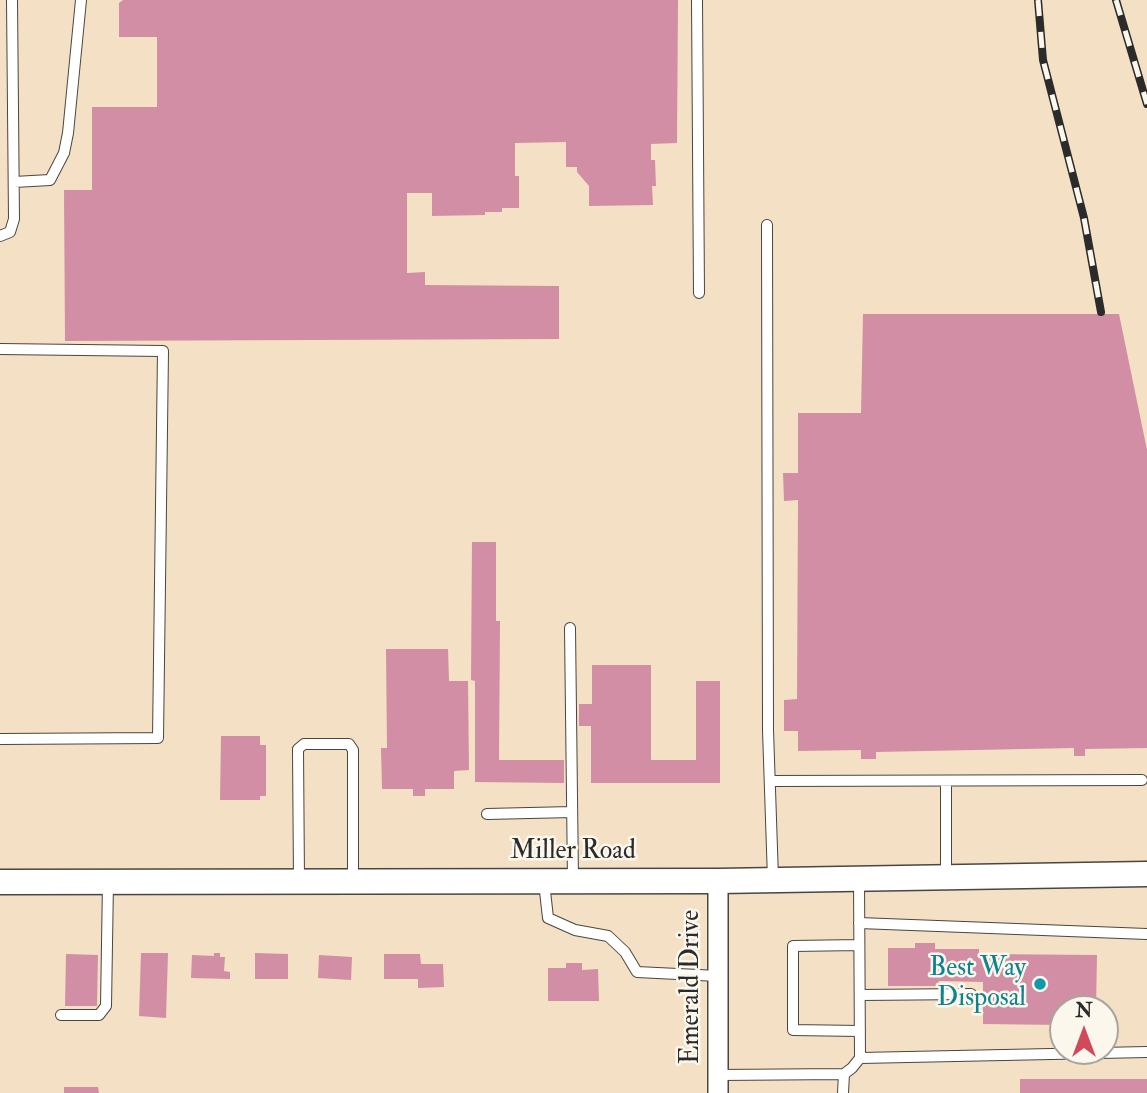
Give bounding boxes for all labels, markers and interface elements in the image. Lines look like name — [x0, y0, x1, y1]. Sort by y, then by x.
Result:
street label: Miller Road — [510, 836, 636, 868]
street label: Emerald Drive — [676, 910, 708, 1064]
place label: Best Way Disposal — [929, 953, 1026, 1014]
marker: Best Way Disposal — [1032, 976, 1048, 992]
north arrow — [1049, 995, 1119, 1065]
text: N — [1075, 999, 1093, 1023]

